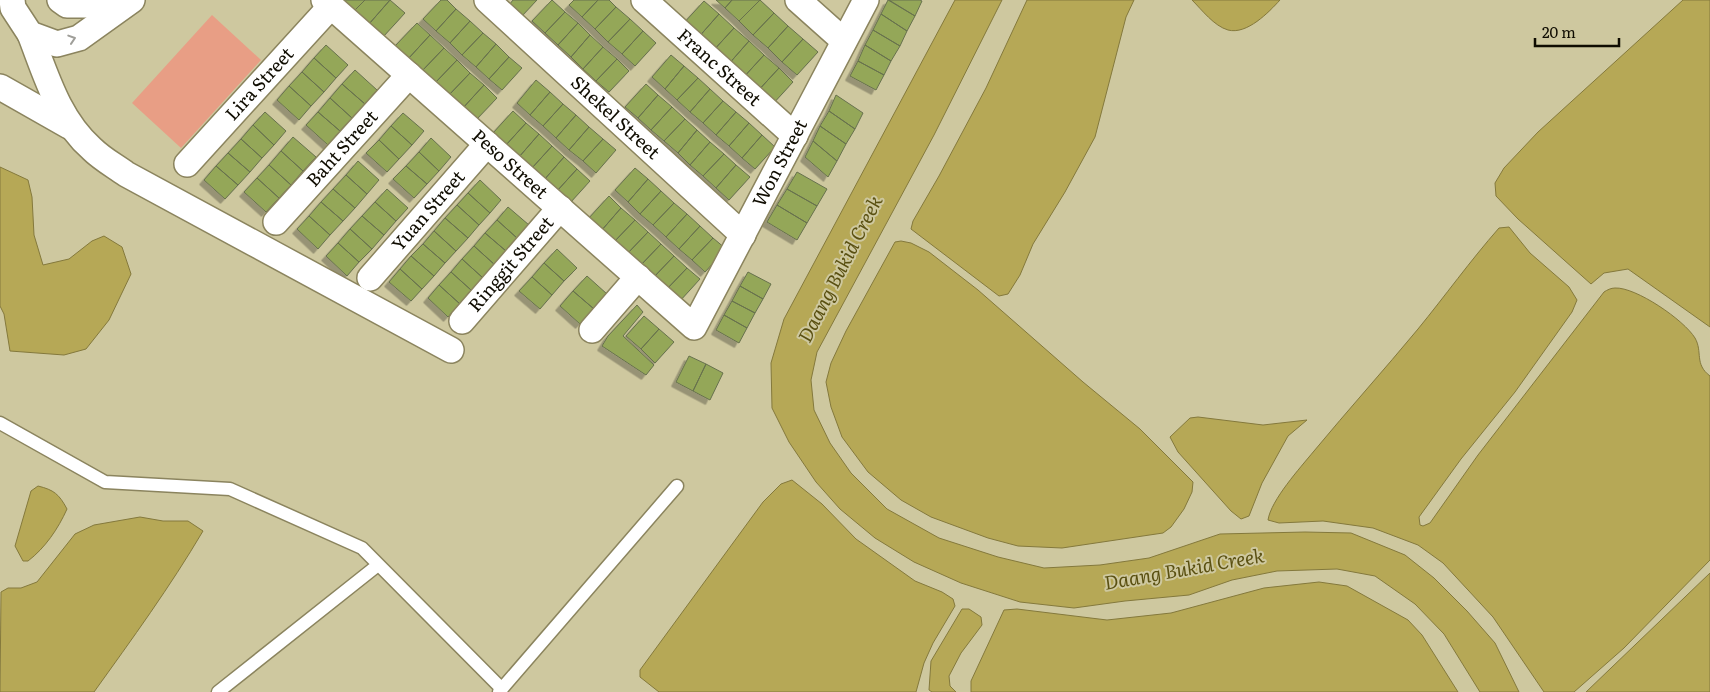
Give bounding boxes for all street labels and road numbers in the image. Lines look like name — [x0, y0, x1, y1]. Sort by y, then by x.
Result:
street label: Franc Street — [672, 21, 769, 112]
street label: Lira Street — [218, 40, 300, 126]
street label: Shekel Street — [566, 69, 667, 165]
street label: Baht Street — [299, 103, 384, 192]
street label: Won Street — [745, 113, 813, 211]
street label: Peso Street — [467, 122, 555, 205]
street label: Yuan Street — [385, 163, 471, 256]
street label: Ringgit Street — [461, 209, 560, 317]

